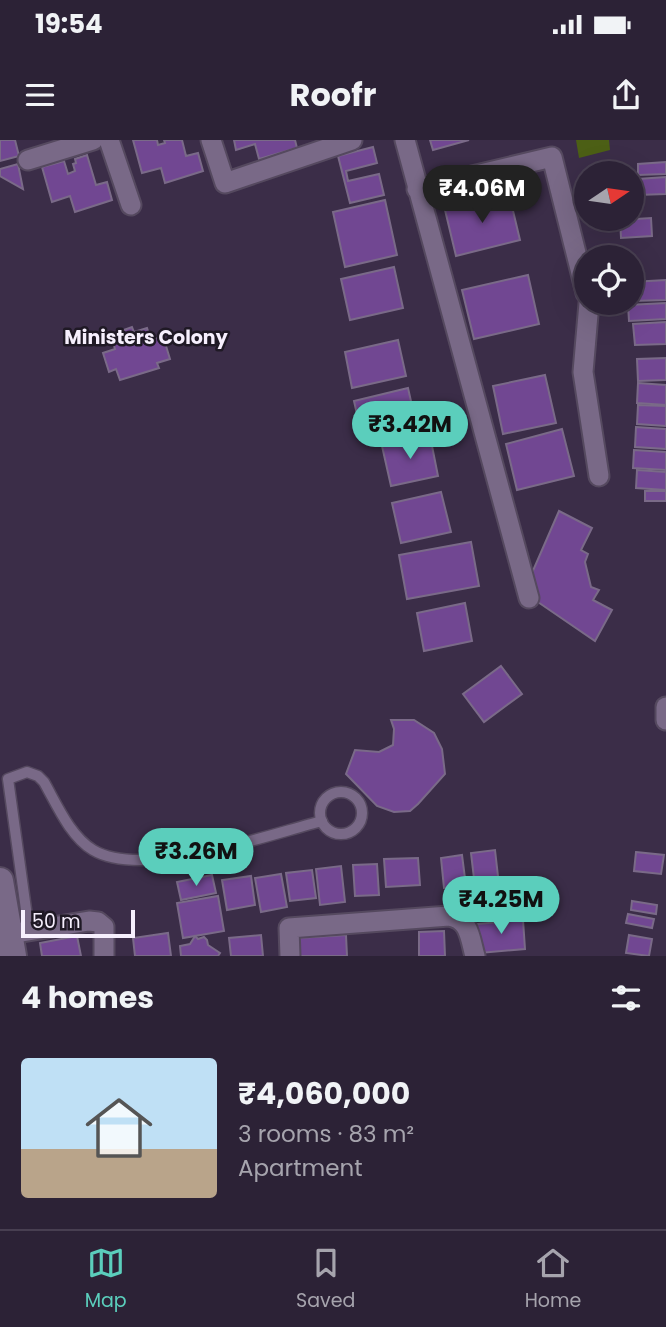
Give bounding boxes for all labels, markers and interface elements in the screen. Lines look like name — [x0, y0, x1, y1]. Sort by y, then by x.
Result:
text: 19:54 — [35, 6, 103, 42]
text: Roofr — [290, 72, 376, 117]
icon: menu — [21, 76, 59, 114]
icon: share — [607, 76, 645, 114]
north arrow — [574, 161, 644, 231]
map controls — [574, 161, 644, 315]
pin: ₹4.06M — [425, 165, 539, 225]
text: ₹4.06M — [439, 172, 525, 204]
button: locate — [574, 245, 644, 315]
district label: Ministers Colony — [64, 324, 229, 351]
pin: ₹3.42M — [353, 402, 467, 461]
text: ₹3.42M — [368, 408, 452, 440]
pin: ₹3.26M — [139, 828, 253, 888]
text: ₹3.26M — [154, 835, 238, 867]
pin: ₹4.25M — [444, 876, 558, 936]
text: ₹4.25M — [458, 883, 544, 915]
scale bar — [21, 907, 135, 939]
text: 50 m — [32, 908, 81, 935]
text: 4 homes — [21, 976, 154, 1019]
icon: filters — [607, 979, 645, 1017]
text: ₹4,060,000 — [238, 1072, 410, 1115]
icon: home — [77, 1086, 161, 1170]
text: 3 rooms · 83 m² — [238, 1118, 414, 1150]
text: Apartment — [238, 1152, 363, 1184]
tab: Map — [85, 1244, 127, 1315]
tab: Saved — [296, 1244, 355, 1315]
tab: Home — [525, 1244, 581, 1315]

